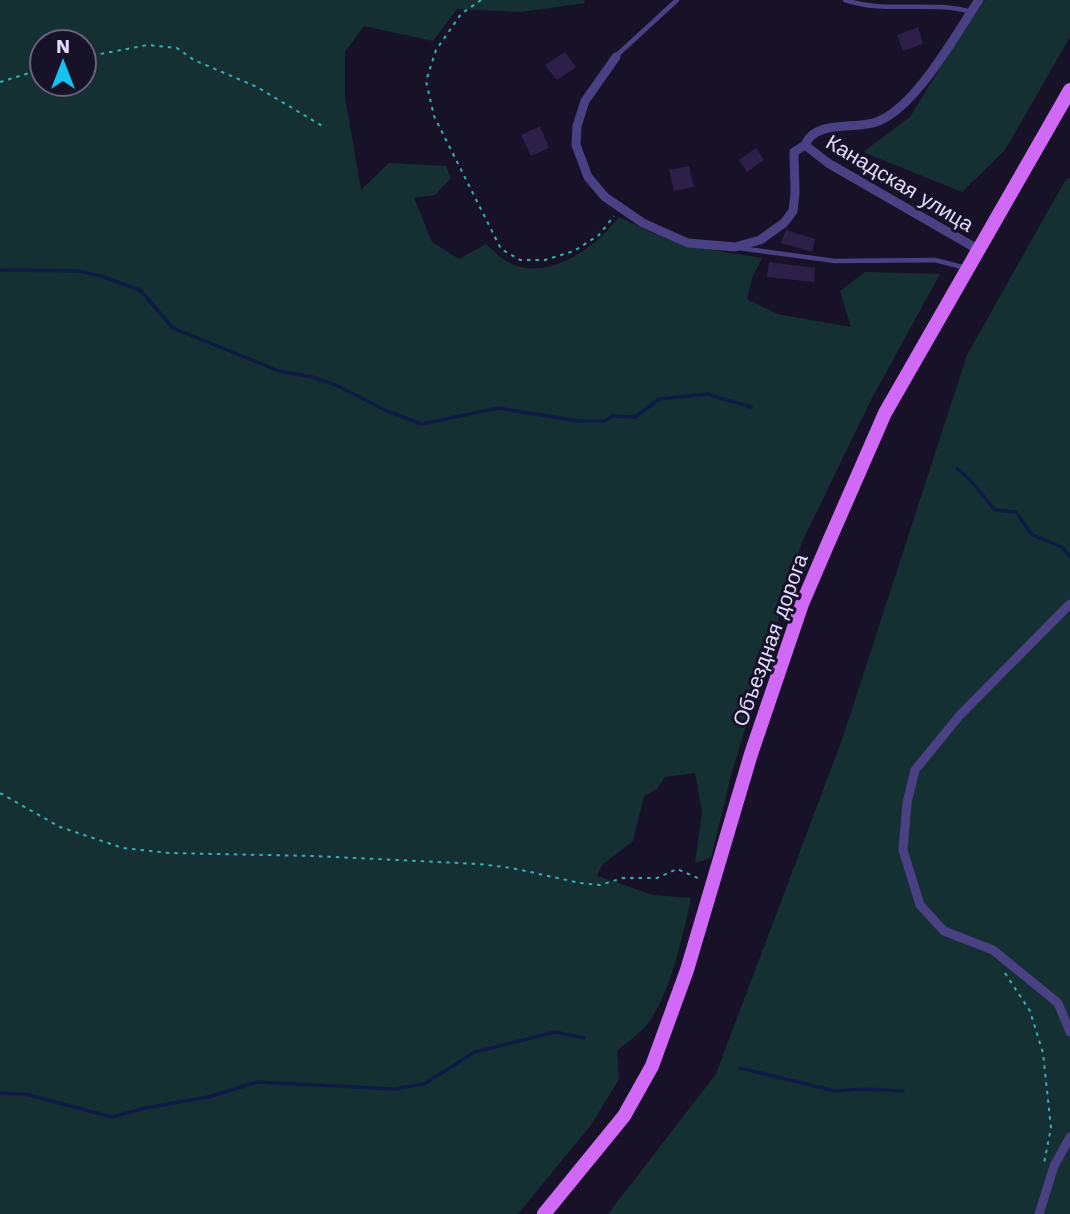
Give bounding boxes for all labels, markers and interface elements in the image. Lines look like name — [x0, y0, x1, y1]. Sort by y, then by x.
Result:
north arrow — [28, 28, 98, 98]
text: N — [56, 35, 70, 58]
street label: Канадская улица — [822, 129, 979, 237]
street label: Объездная дорога — [727, 550, 813, 730]

